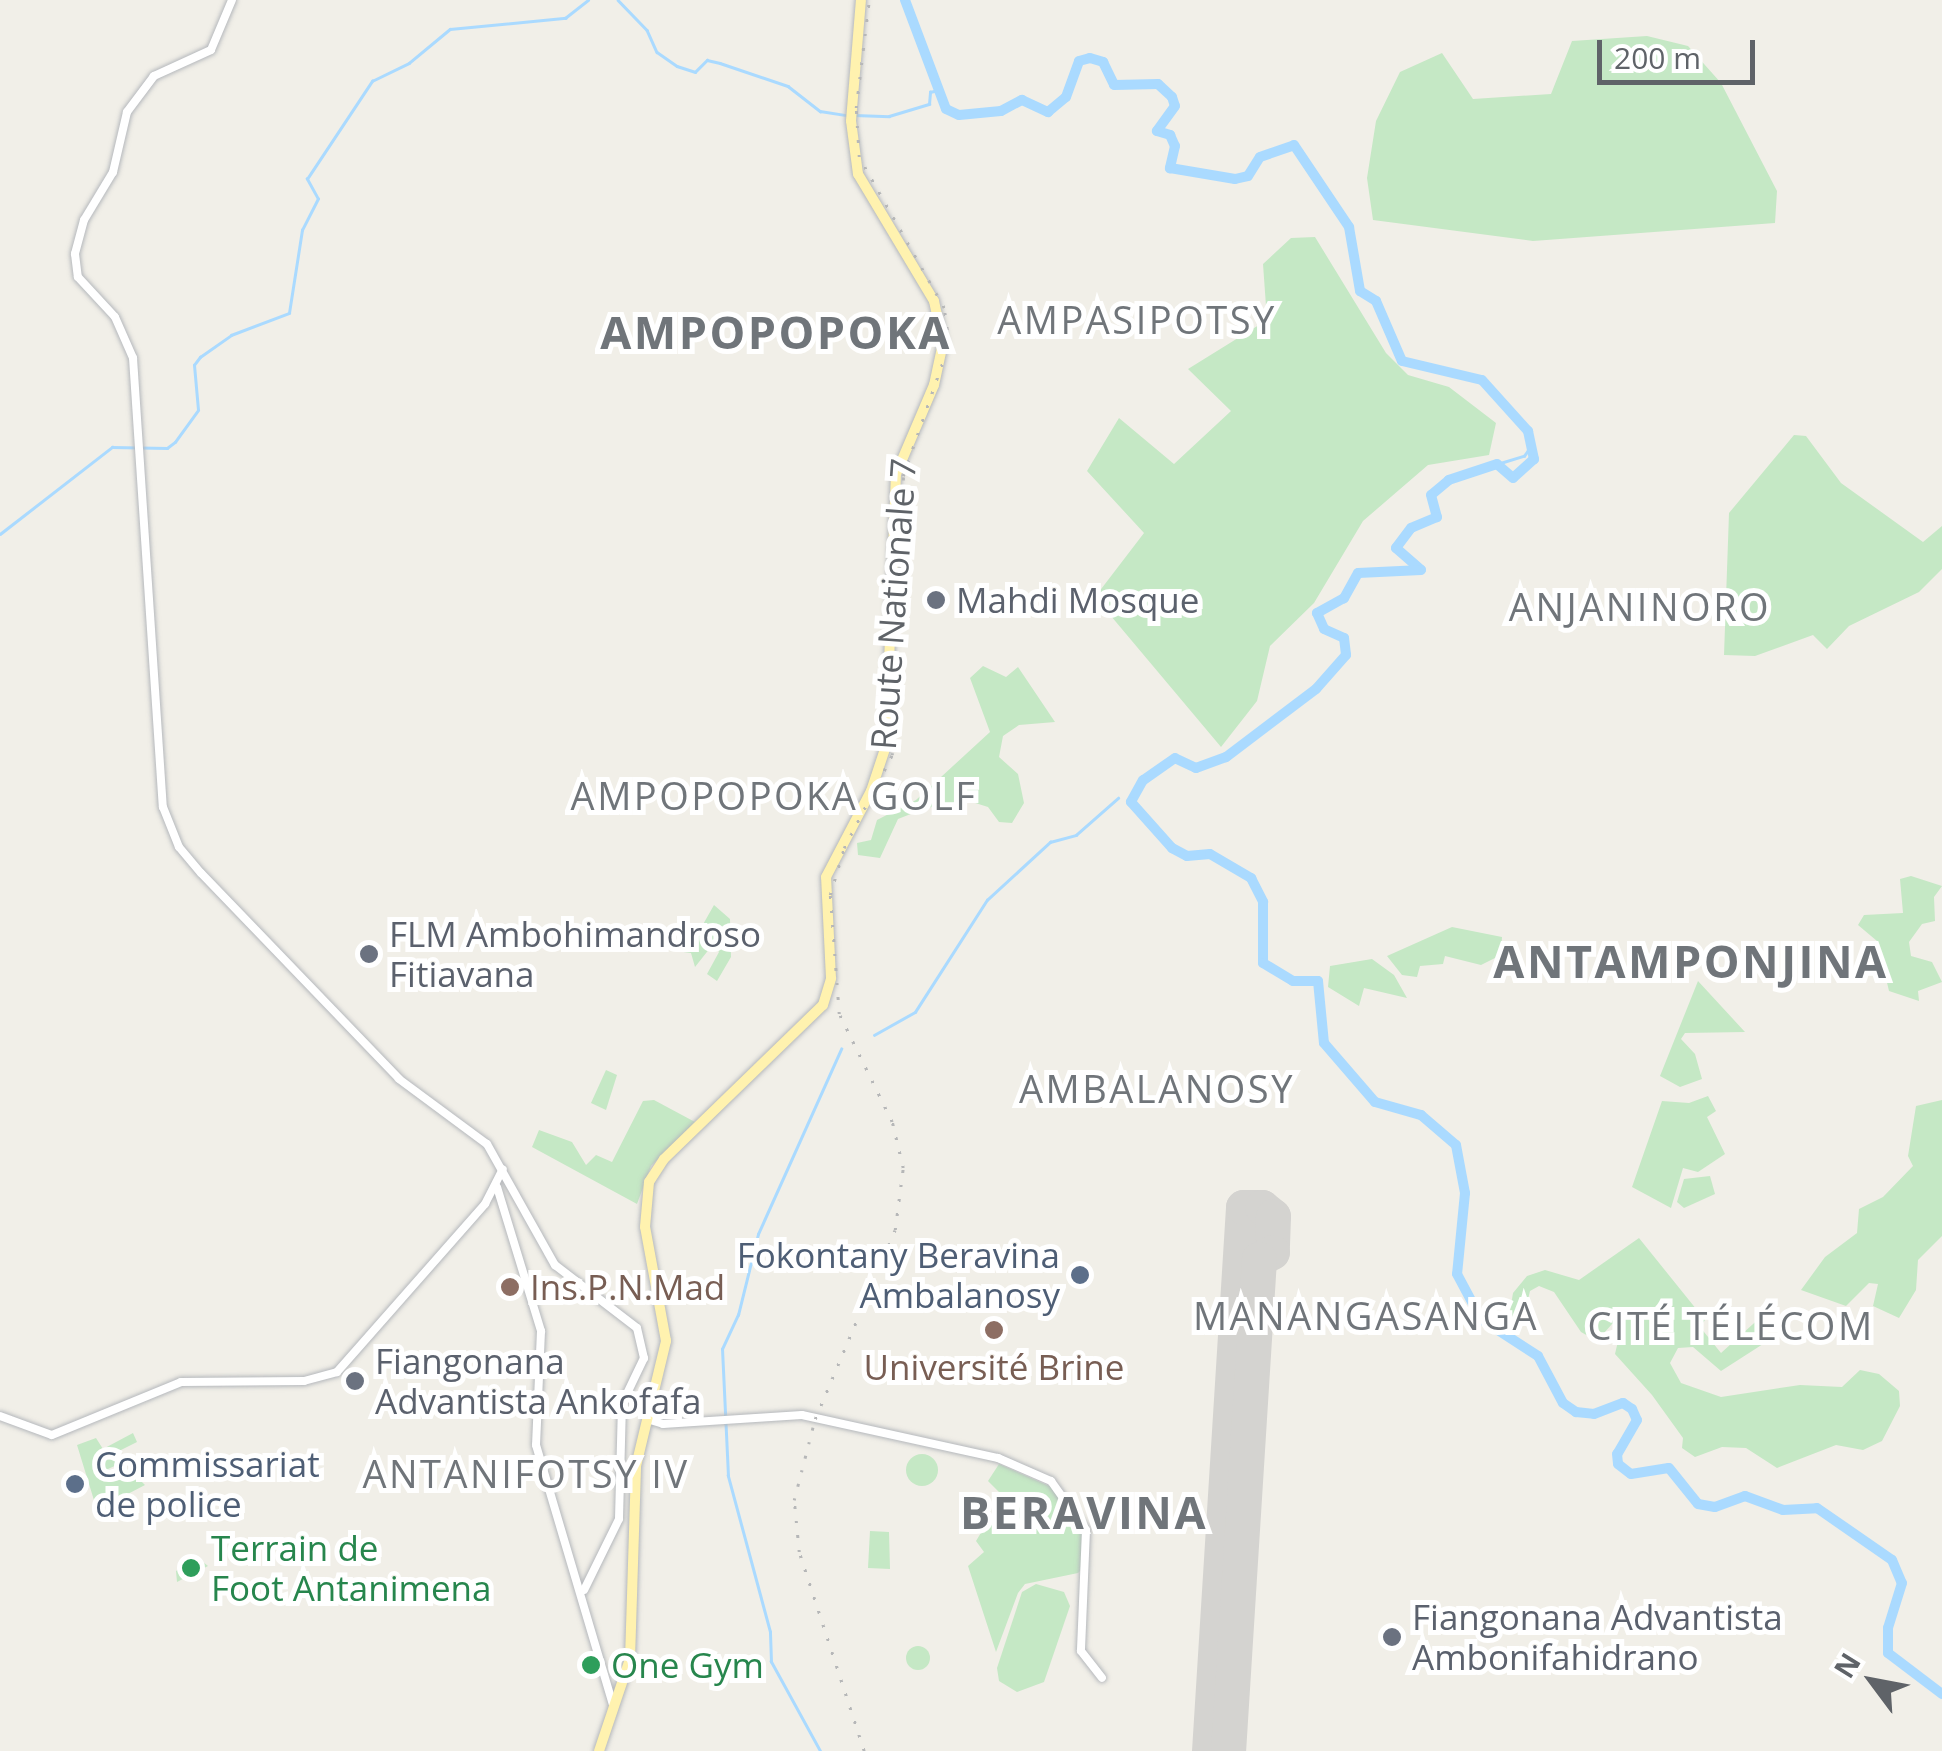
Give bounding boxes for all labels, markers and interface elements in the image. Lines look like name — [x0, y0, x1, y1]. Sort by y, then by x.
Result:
scale bar — [1602, 20, 1760, 82]
text: 200 m — [1614, 37, 1701, 78]
district label: AMPASIPOTSY — [997, 297, 1277, 343]
district label: AMPOPOPOKA — [600, 305, 952, 359]
street label: Route Nationale 7 — [862, 457, 924, 751]
place label: Mahdi Mosque — [956, 579, 1199, 621]
district label: ANJANINORO — [1509, 584, 1771, 630]
marker: Mahdi Mosque — [925, 589, 947, 611]
district label: AMPOPOPOKA GOLF — [571, 773, 977, 819]
place label: FLM Ambohimandroso Fitiavana — [389, 913, 761, 995]
district label: ANTAMPONJINA — [1493, 934, 1889, 988]
marker: FLM Ambohimandroso Fitiavana — [358, 943, 380, 965]
district label: AMBALANOSY — [1019, 1066, 1295, 1112]
place label: Fokontany Beravina Ambalanosy — [737, 1234, 1060, 1316]
marker: Fokontany Beravina Ambalanosy — [1069, 1264, 1091, 1286]
place label: Ins.P.N.Mad — [530, 1266, 725, 1308]
marker: Ins.P.N.Mad — [499, 1276, 521, 1298]
district label: MANANGASANGA — [1193, 1293, 1539, 1339]
district label: CITÉ TÉLÉCOM — [1587, 1303, 1875, 1349]
marker: Université Brine — [983, 1319, 1005, 1341]
place label: Fiangonana Advantista Ankofafa — [375, 1340, 701, 1422]
place label: Université Brine — [864, 1346, 1124, 1388]
marker: Fiangonana Advantista Ankofafa — [344, 1370, 366, 1392]
place label: Commissariat de police — [95, 1443, 320, 1525]
district label: ANTANIFOTSY IV — [362, 1451, 690, 1497]
marker: Commissariat de police — [64, 1473, 86, 1495]
district label: BERAVINA — [960, 1485, 1208, 1539]
place label: Terrain de Foot Antanimena — [211, 1527, 492, 1609]
marker: Terrain de Foot Antanimena — [180, 1557, 202, 1579]
place label: Fiangonana Advantista Ambonifahidrano — [1412, 1596, 1783, 1678]
marker: Fiangonana Advantista Ambonifahidrano — [1381, 1626, 1403, 1648]
north arrow — [1822, 1631, 1922, 1731]
place label: One Gym — [611, 1644, 764, 1686]
text: N — [1824, 1645, 1869, 1685]
marker: One Gym — [580, 1654, 602, 1676]

